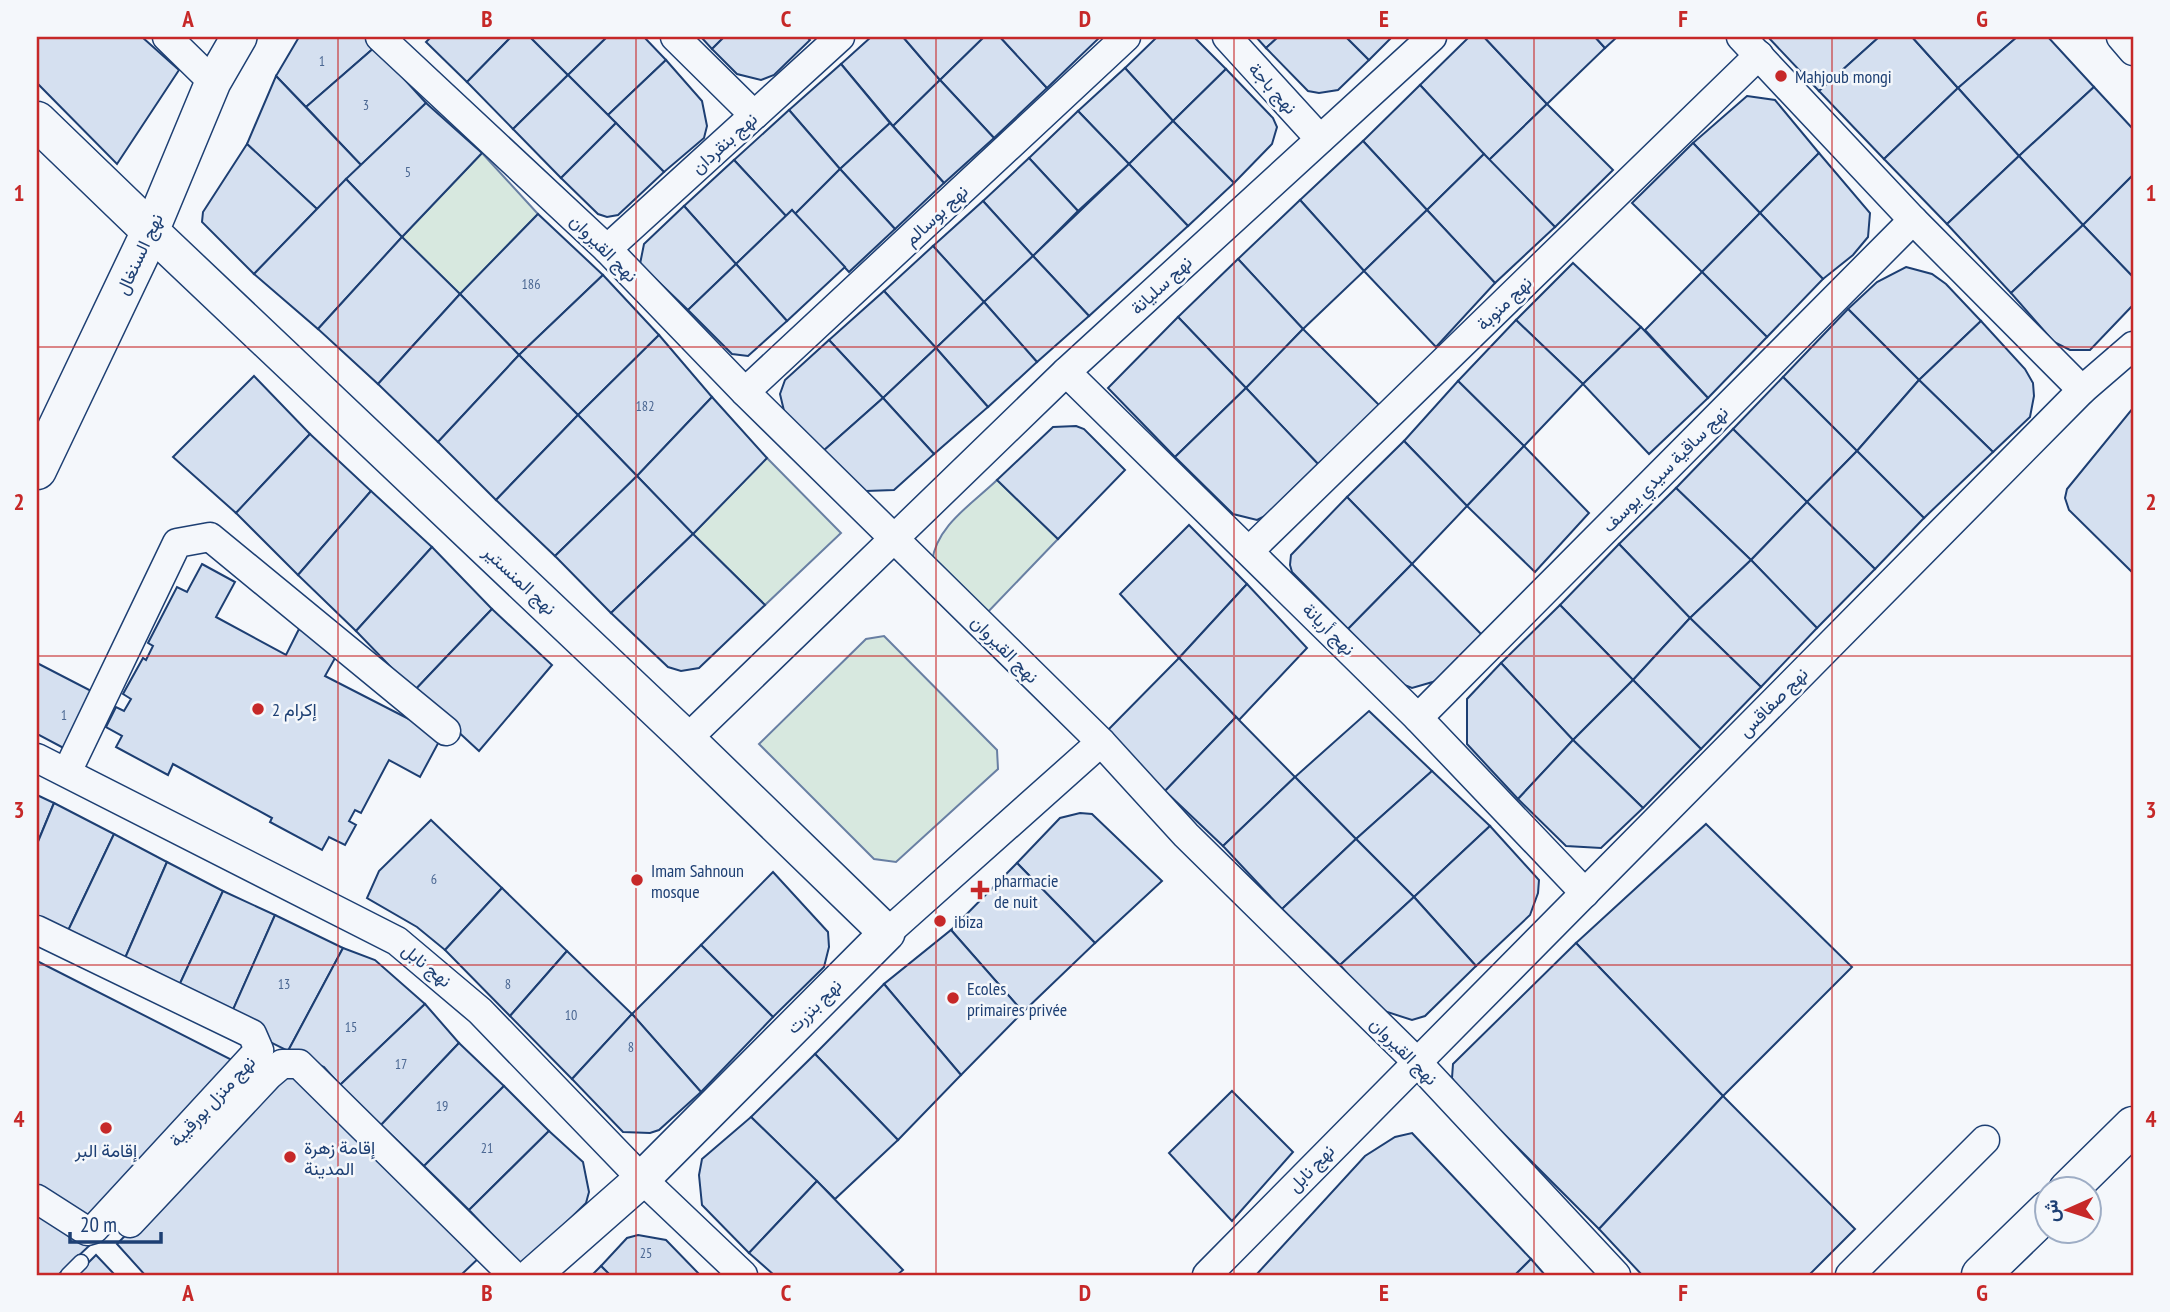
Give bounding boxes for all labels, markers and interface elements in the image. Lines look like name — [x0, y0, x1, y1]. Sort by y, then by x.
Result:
text: A — [181, 4, 194, 33]
text: B — [481, 4, 493, 33]
text: C — [781, 4, 792, 33]
text: D — [1079, 4, 1091, 33]
text: E — [1379, 4, 1389, 33]
text: F — [1678, 4, 1688, 33]
text: G — [1976, 4, 1988, 33]
house number: 1 — [319, 52, 325, 70]
street label: نهج باجة — [1243, 57, 1302, 119]
place label: Mahjoub mongi — [1795, 65, 1892, 88]
marker: Mahjoub mongi — [1773, 68, 1789, 84]
house number: 3 — [363, 96, 369, 114]
street label: نهج بنقردان — [686, 107, 763, 179]
house number: 5 — [405, 163, 411, 181]
text: 1 — [14, 178, 25, 207]
text: 1 — [2146, 178, 2157, 207]
street label: نهج بوسالم — [899, 180, 973, 251]
street label: نهج القيروان — [564, 209, 643, 288]
street label: نهج السنغال — [110, 210, 169, 299]
street label: نهج سليانة — [1125, 251, 1197, 320]
street label: نهج منوبة — [1471, 271, 1537, 336]
house number: 186 — [522, 275, 540, 293]
house number: 182 — [636, 397, 654, 415]
street label: نهج ساقية سيدي يوسف — [1597, 401, 1736, 540]
text: 2 — [14, 487, 25, 516]
text: 2 — [2146, 487, 2157, 516]
street label: نهج المنستير — [477, 540, 561, 620]
street label: نهج أريانة — [1297, 598, 1360, 661]
street label: نهج القيروان — [965, 610, 1044, 689]
street label: نهج صفاقس — [1733, 662, 1813, 742]
place label: إكرام 2 — [272, 698, 317, 722]
marker: إكرام 2 — [250, 701, 266, 717]
house number: 1 — [61, 706, 67, 724]
text: 3 — [14, 795, 25, 824]
text: 3 — [2146, 795, 2157, 824]
place label: Imam Sahnoun mosque — [651, 859, 744, 903]
place label: pharmacie de nuit — [994, 869, 1059, 913]
house number: 6 — [431, 870, 437, 888]
marker: Imam Sahnoun mosque — [629, 872, 645, 888]
marker: pharmacie de nuit — [972, 882, 988, 898]
place label: ibiza — [954, 910, 983, 933]
marker: ibiza — [932, 913, 948, 929]
street label: نهج نابل — [397, 938, 457, 993]
street label: نهج بنزرت — [782, 974, 847, 1039]
house number: 13 — [278, 975, 290, 993]
house number: 8 — [505, 975, 511, 993]
place label: Ecoles primaires privée — [967, 977, 1067, 1021]
marker: Ecoles primaires privée — [945, 990, 961, 1006]
house number: 10 — [565, 1006, 577, 1024]
street label: نهج القيروان — [1364, 1012, 1443, 1091]
house number: 15 — [345, 1018, 357, 1036]
house number: 8 — [628, 1038, 634, 1056]
street label: نهج منزل بورقيبة — [164, 1051, 261, 1152]
house number: 17 — [395, 1055, 407, 1073]
house number: 19 — [436, 1097, 448, 1115]
text: 4 — [14, 1104, 25, 1133]
text: 4 — [2146, 1104, 2157, 1133]
marker: إقامة البر — [98, 1120, 114, 1136]
place label: إقامة زهرة المدينة — [304, 1136, 375, 1180]
place label: إقامة البر — [74, 1139, 137, 1163]
house number: 21 — [481, 1139, 493, 1157]
street label: نهج نابل — [1283, 1139, 1340, 1197]
marker: إقامة زهرة المدينة — [282, 1149, 298, 1165]
north arrow — [2034, 1176, 2104, 1246]
text: ش — [2038, 1199, 2064, 1223]
scale bar — [70, 1200, 161, 1244]
text: 20 m — [80, 1211, 117, 1238]
house number: 25 — [640, 1244, 652, 1262]
text: A — [181, 1278, 194, 1307]
text: B — [481, 1278, 493, 1307]
text: C — [781, 1278, 792, 1307]
text: D — [1079, 1278, 1091, 1307]
text: E — [1379, 1278, 1389, 1307]
text: F — [1678, 1278, 1688, 1307]
text: G — [1976, 1278, 1988, 1307]

